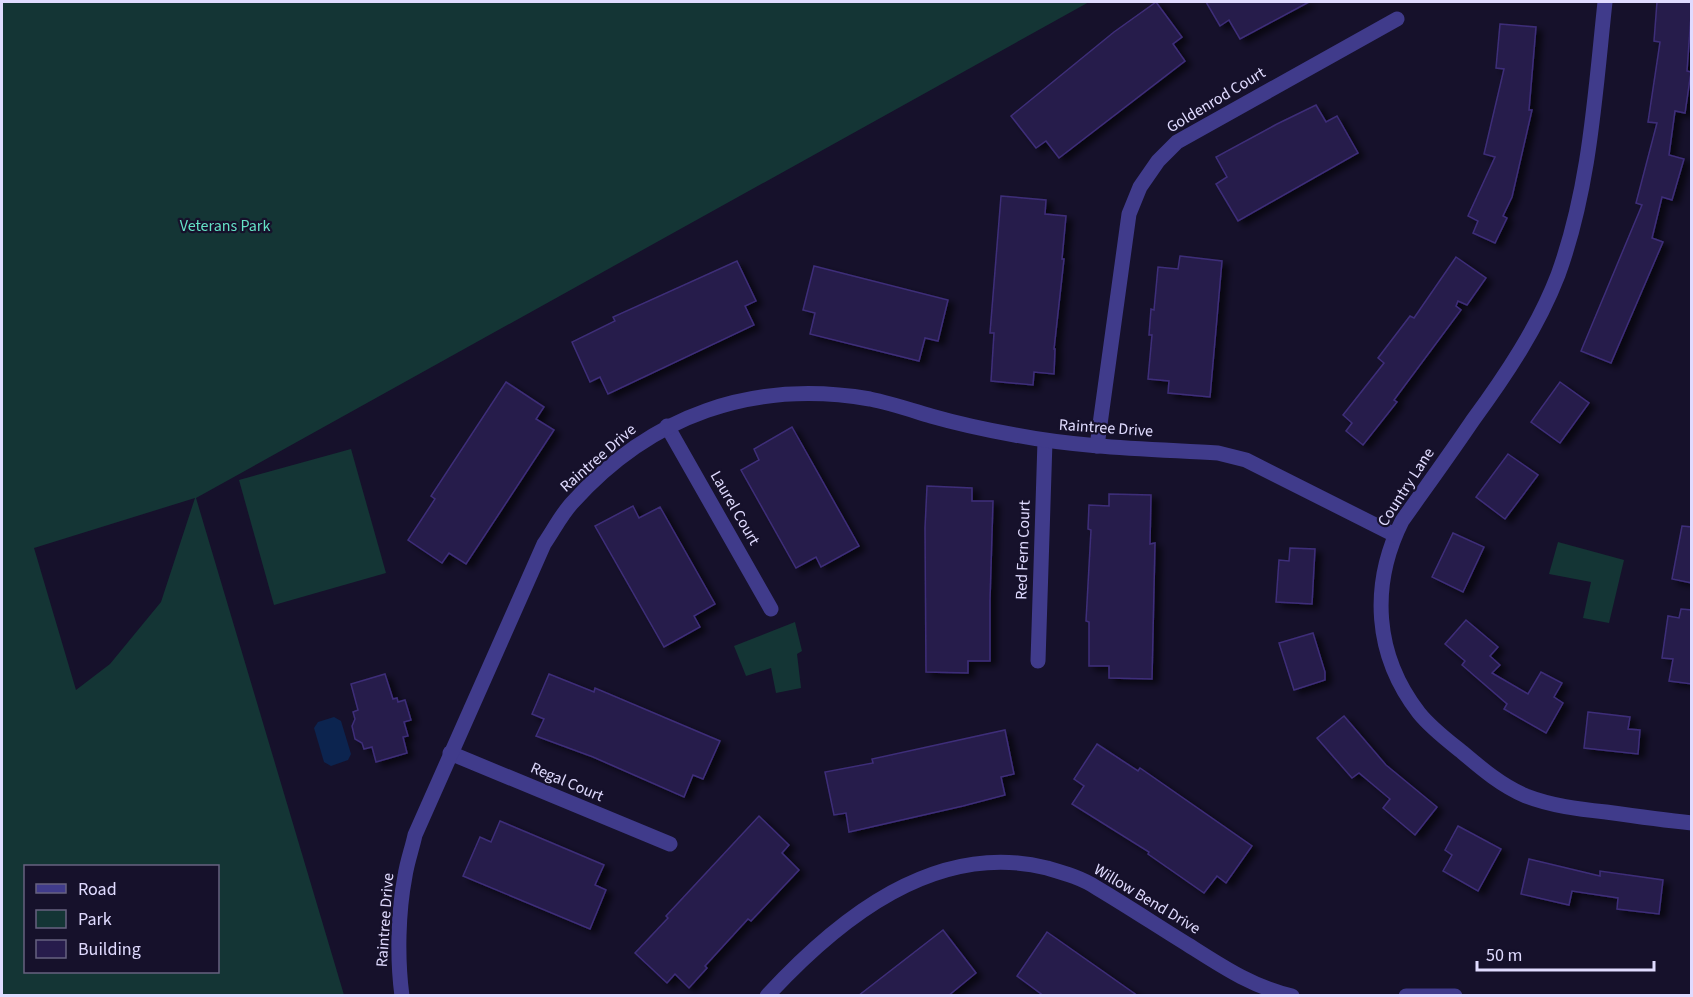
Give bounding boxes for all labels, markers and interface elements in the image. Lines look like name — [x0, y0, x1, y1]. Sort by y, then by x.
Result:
street label: Goldenrod Court — [1162, 61, 1270, 138]
park label: Veterans Park — [180, 215, 270, 237]
street label: Raintree Drive — [1058, 414, 1154, 442]
street label: Raintree Drive — [555, 419, 641, 497]
street label: Country Lane — [1372, 443, 1440, 531]
street label: Laurel Court — [705, 467, 765, 550]
street label: Red Fern Court — [1010, 499, 1036, 600]
street label: Regal Court — [527, 757, 607, 807]
street label: Willow Bend Drive — [1090, 858, 1205, 940]
legend — [24, 865, 219, 973]
street label: Raintree Drive — [371, 872, 399, 968]
text: Road — [78, 877, 117, 902]
text: Park — [78, 907, 112, 932]
scale bar — [1477, 934, 1654, 972]
text: Building — [78, 937, 141, 962]
text: 50 m — [1486, 943, 1522, 968]

